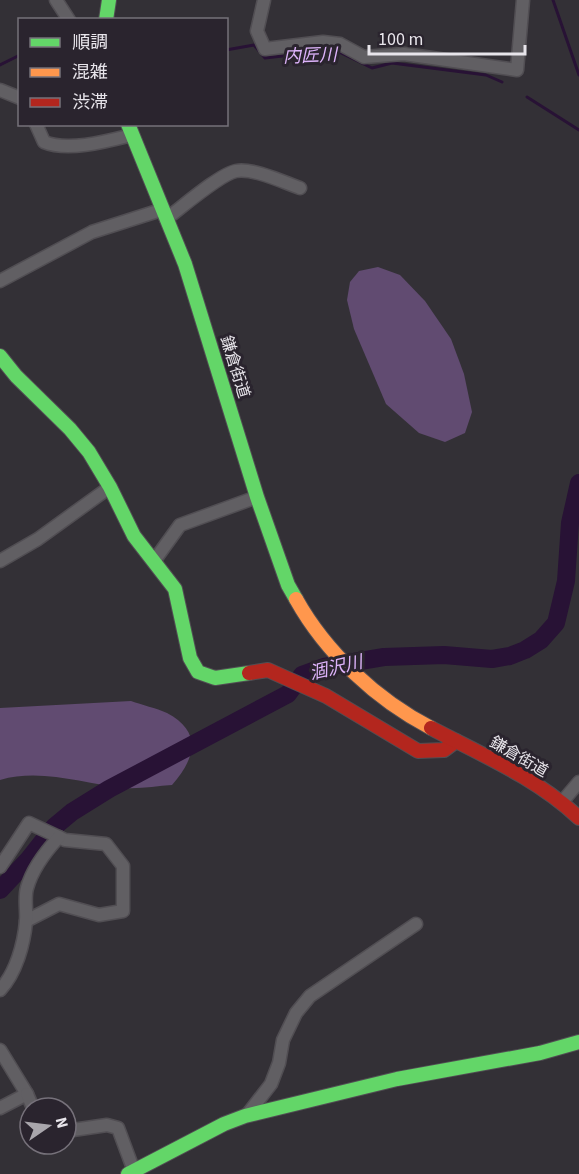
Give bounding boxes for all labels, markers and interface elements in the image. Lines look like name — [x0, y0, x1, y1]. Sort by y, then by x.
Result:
legend — [18, 18, 228, 126]
scale bar — [369, 18, 525, 56]
text: 100 m — [378, 27, 423, 52]
text: 順調 — [72, 30, 108, 55]
water label: 内匠川 — [283, 42, 339, 69]
text: 混雑 — [72, 60, 108, 85]
text: 渋滞 — [72, 90, 108, 115]
street label: 鎌倉街道 — [215, 333, 255, 401]
water label: 涸沢川 — [307, 649, 367, 686]
street label: 鎌倉街道 — [486, 731, 552, 783]
north arrow — [18, 1096, 78, 1156]
text: N — [50, 1115, 74, 1130]

